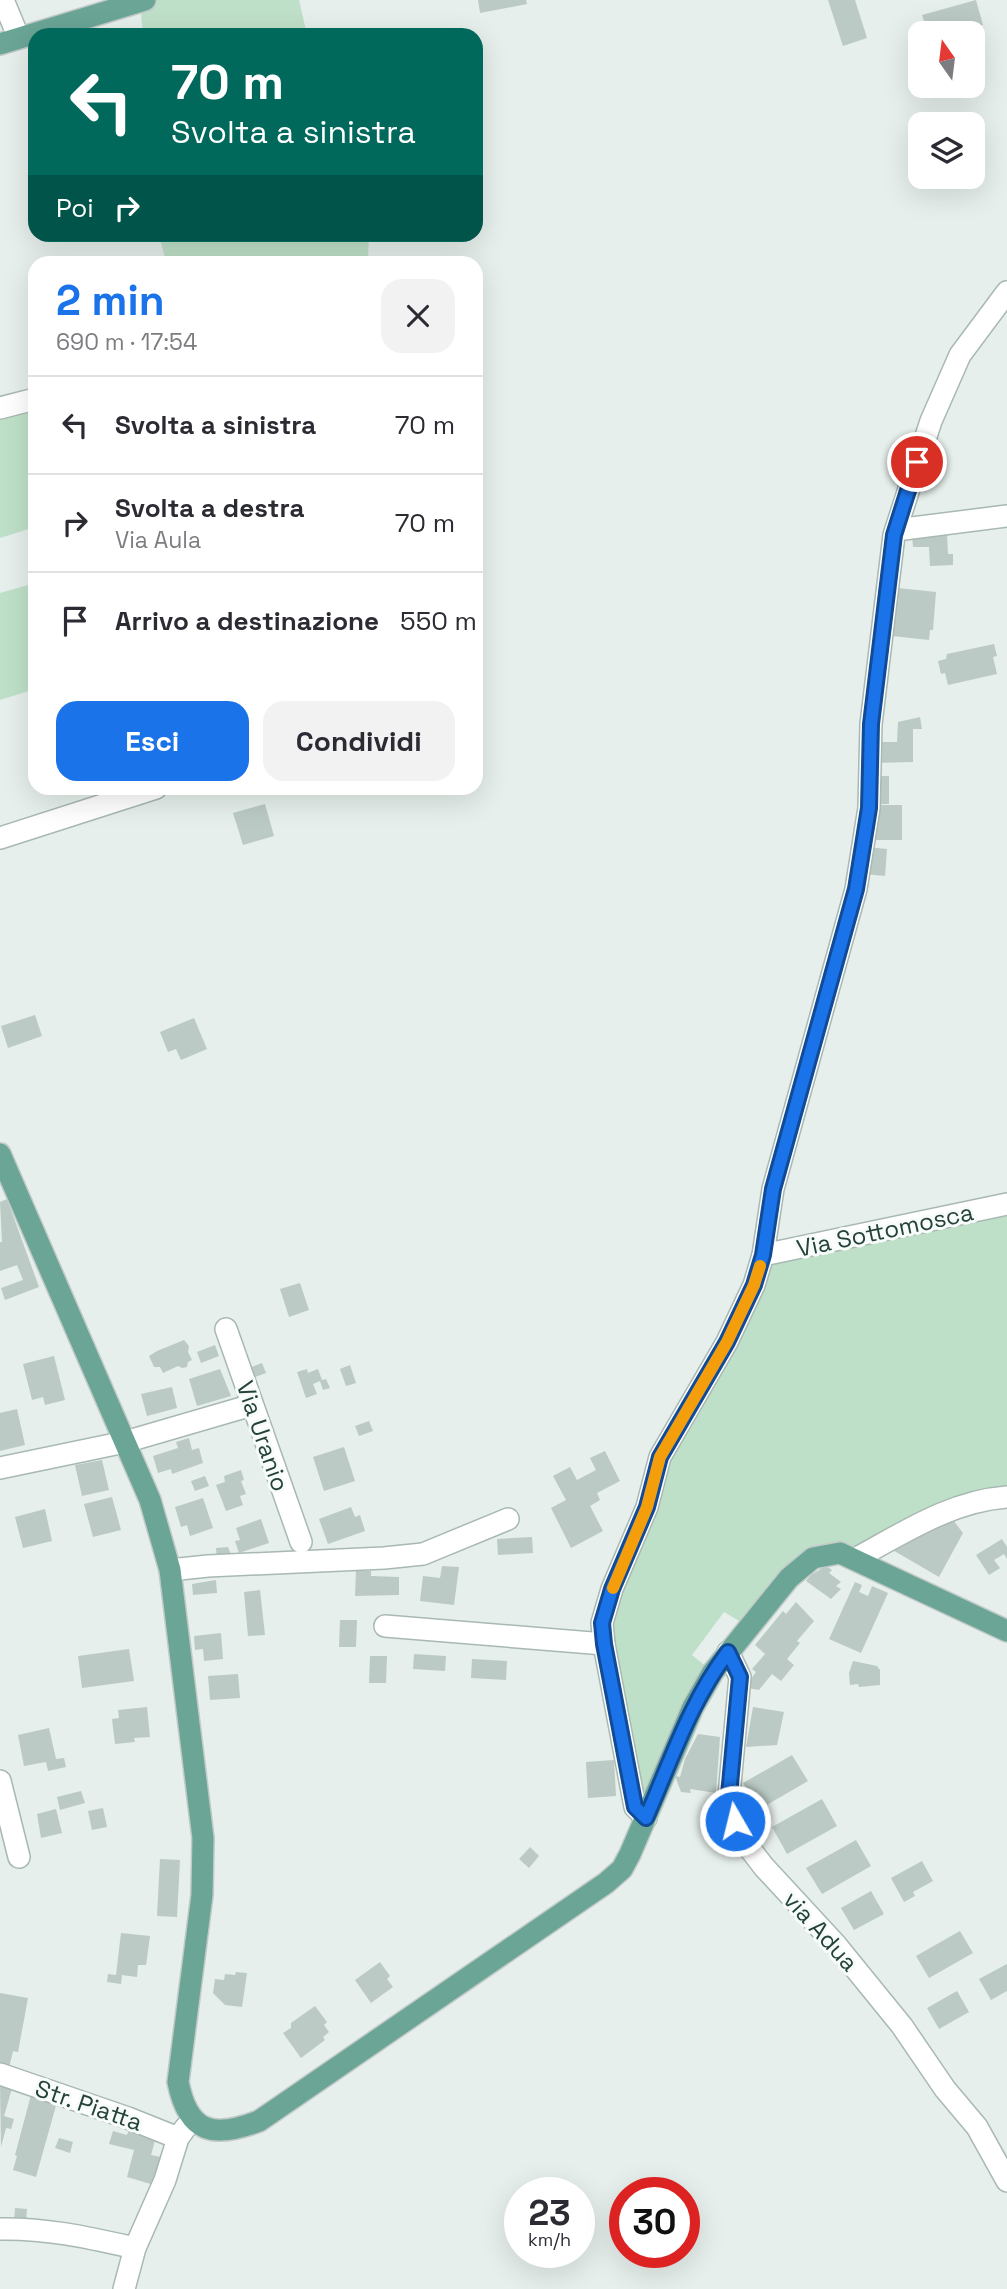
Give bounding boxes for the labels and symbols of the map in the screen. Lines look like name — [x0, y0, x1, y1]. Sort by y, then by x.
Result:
north arrow — [908, 21, 985, 98]
pin — [887, 432, 947, 492]
street label: Via Sottomosca — [794, 1196, 976, 1264]
street label: Via Uranio — [230, 1377, 296, 1495]
position arrow — [698, 1784, 772, 1858]
street label: via Adua — [777, 1884, 865, 1978]
street label: Str. Piatta — [31, 2072, 147, 2138]
speed limit sign: 30 — [609, 2177, 700, 2268]

